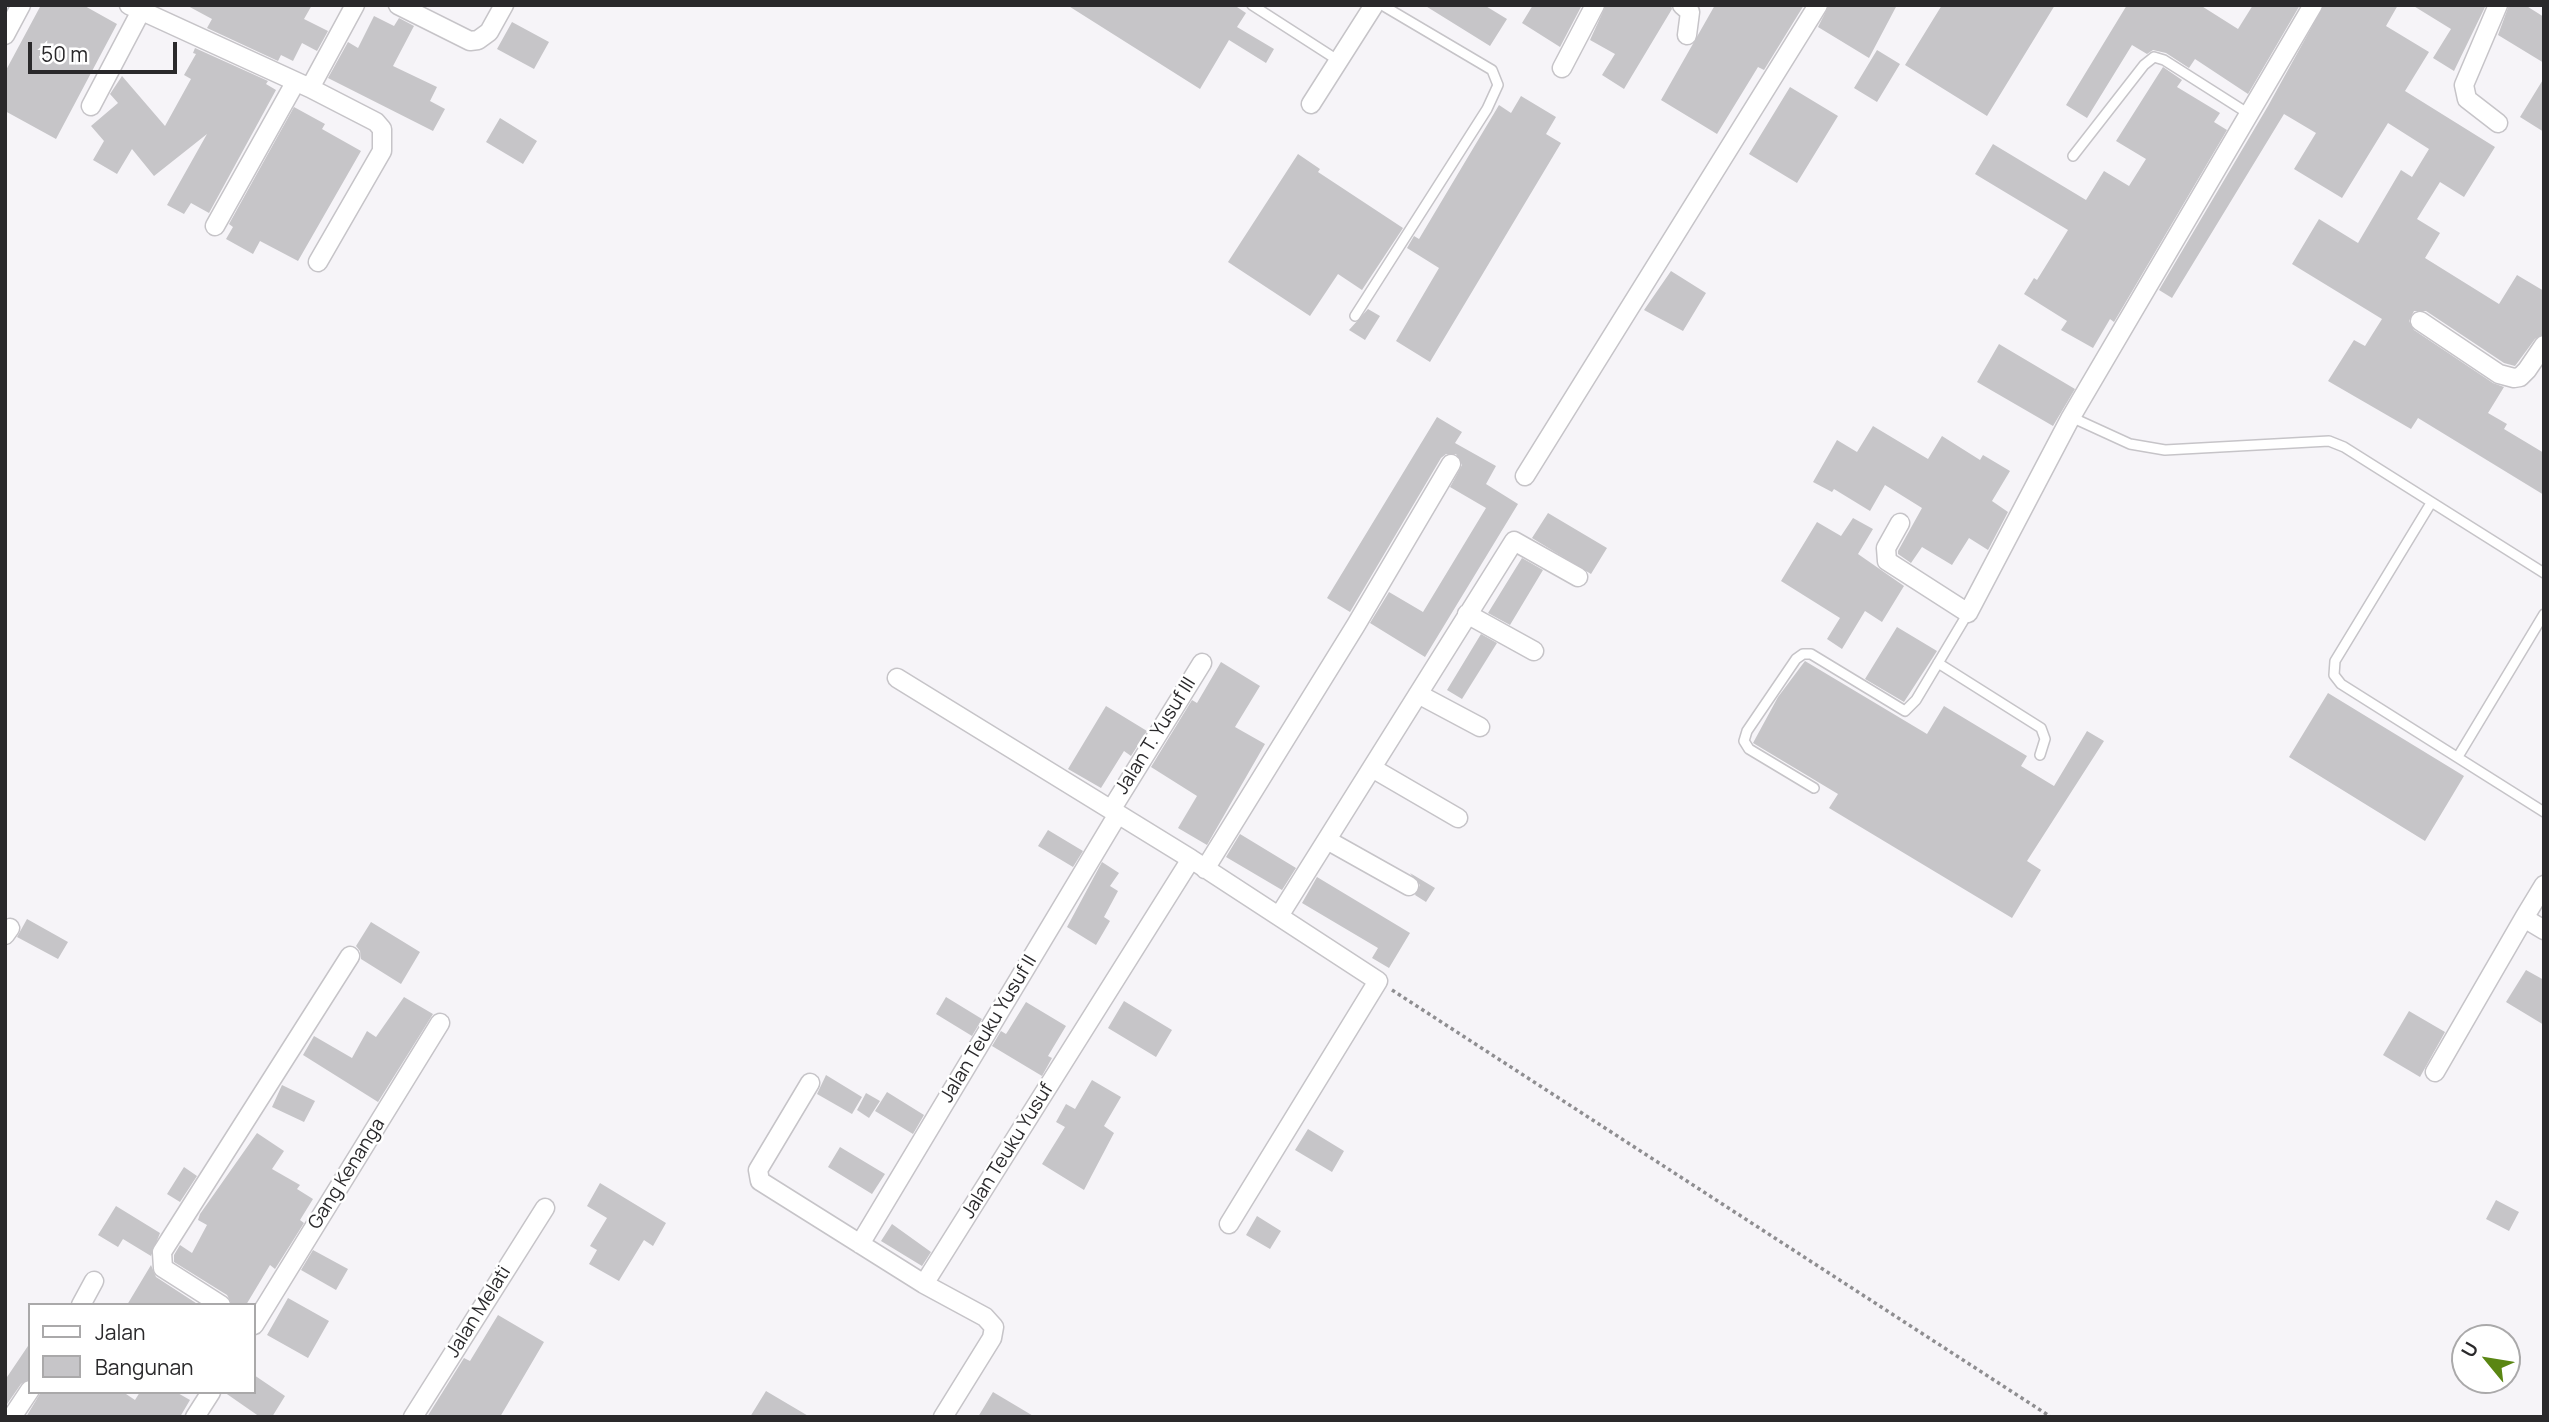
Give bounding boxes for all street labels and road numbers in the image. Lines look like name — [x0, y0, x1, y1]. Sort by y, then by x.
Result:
street label: Jalan T. Yusuf III — [1111, 673, 1201, 799]
street label: Jalan Teuku Yusuf II — [936, 951, 1042, 1107]
street label: Jalan Teuku Yusuf — [957, 1079, 1059, 1223]
street label: Gang Kenanga — [304, 1114, 390, 1234]
street label: Jalan Melati — [442, 1262, 516, 1362]

